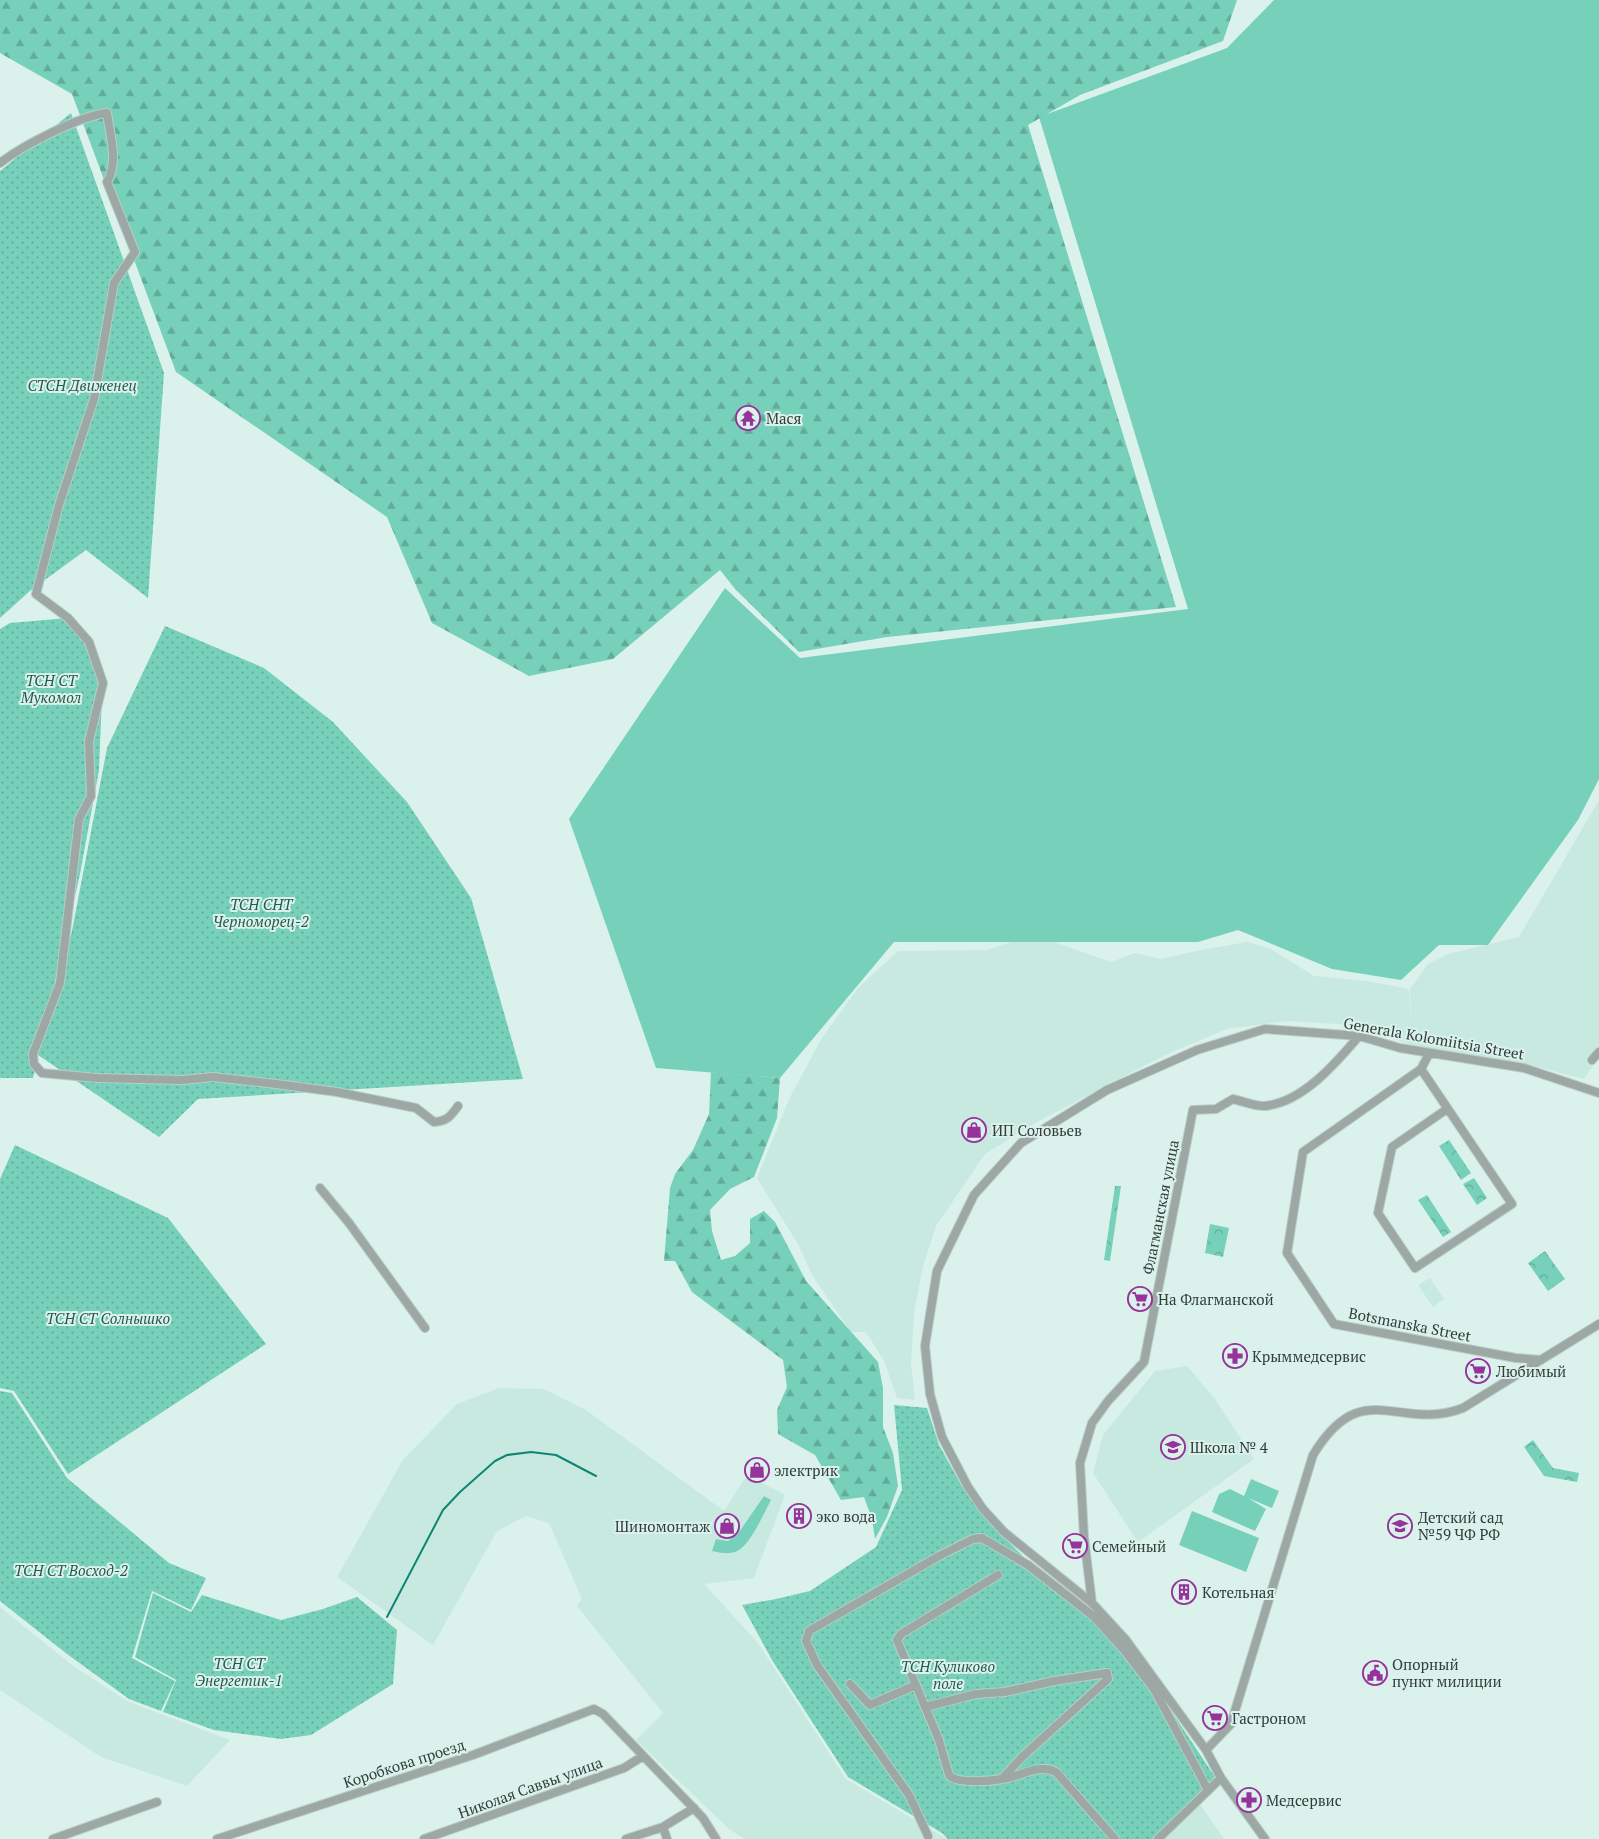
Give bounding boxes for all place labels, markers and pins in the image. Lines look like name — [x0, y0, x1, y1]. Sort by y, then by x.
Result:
temple icon: Мася — [735, 405, 761, 431]
place label: Мася — [766, 408, 802, 428]
shop icon: ИП Соловьев — [961, 1117, 987, 1143]
place label: ИП Соловьев — [992, 1120, 1082, 1140]
supermarket icon: На Флагманской — [1127, 1286, 1153, 1312]
place label: На Флагманской — [1158, 1289, 1274, 1309]
pharmacy icon: Крыммедсервис — [1222, 1343, 1248, 1369]
place label: Крыммедсервис — [1252, 1346, 1366, 1366]
supermarket icon: Любимый — [1465, 1358, 1491, 1384]
place label: Любимый — [1495, 1361, 1566, 1381]
school or university icon: Школа № 4 — [1160, 1434, 1186, 1460]
place label: Школа № 4 — [1190, 1437, 1268, 1457]
shop icon: электрик — [744, 1457, 770, 1483]
place label: электрик — [774, 1460, 839, 1480]
building icon: эко вода — [786, 1503, 812, 1529]
place label: эко вода — [816, 1506, 876, 1526]
place label: Детский сад №59 ЧФ РФ — [1418, 1507, 1504, 1544]
shop icon: Шиномонтаж — [714, 1513, 740, 1539]
school or university icon: Детский сад №59 ЧФ РФ — [1387, 1513, 1413, 1539]
place label: Шиномонтаж — [615, 1516, 710, 1536]
supermarket icon: Семейный — [1062, 1533, 1088, 1559]
place label: Семейный — [1092, 1536, 1166, 1556]
building icon: Котельная — [1171, 1579, 1197, 1605]
place label: Котельная — [1202, 1582, 1274, 1602]
place label: Опорный пункт милиции — [1392, 1654, 1502, 1691]
public building icon: Опорный пункт милиции — [1362, 1660, 1388, 1686]
supermarket icon: Гастроном — [1202, 1705, 1228, 1731]
place label: Гастроном — [1232, 1708, 1306, 1728]
pharmacy icon: Медсервис — [1236, 1787, 1262, 1813]
place label: Медсервис — [1266, 1790, 1342, 1810]

